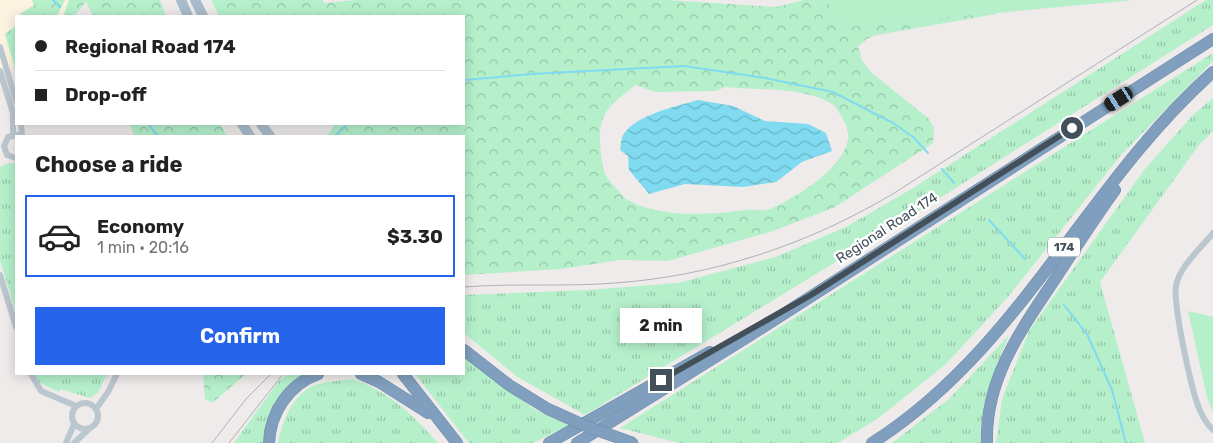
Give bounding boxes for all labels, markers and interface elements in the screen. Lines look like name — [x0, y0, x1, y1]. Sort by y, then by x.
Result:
text: Regional Road 174 — [65, 35, 236, 58]
text: Drop-off — [65, 83, 147, 106]
car — [1102, 85, 1135, 113]
route start — [1061, 117, 1083, 139]
text: Choose a ride — [35, 151, 182, 178]
street label: Regional Road 174 — [833, 189, 941, 267]
icon: car — [37, 214, 82, 259]
text: Economy — [97, 215, 184, 238]
text: $3.30 — [387, 225, 443, 248]
text: 1 min · 20:16 — [97, 238, 189, 257]
road number: 174 — [1048, 238, 1080, 256]
button: Confirm — [35, 307, 445, 365]
callout: 2 min — [620, 308, 702, 342]
text: 2 min — [639, 316, 683, 335]
route end — [650, 369, 672, 391]

